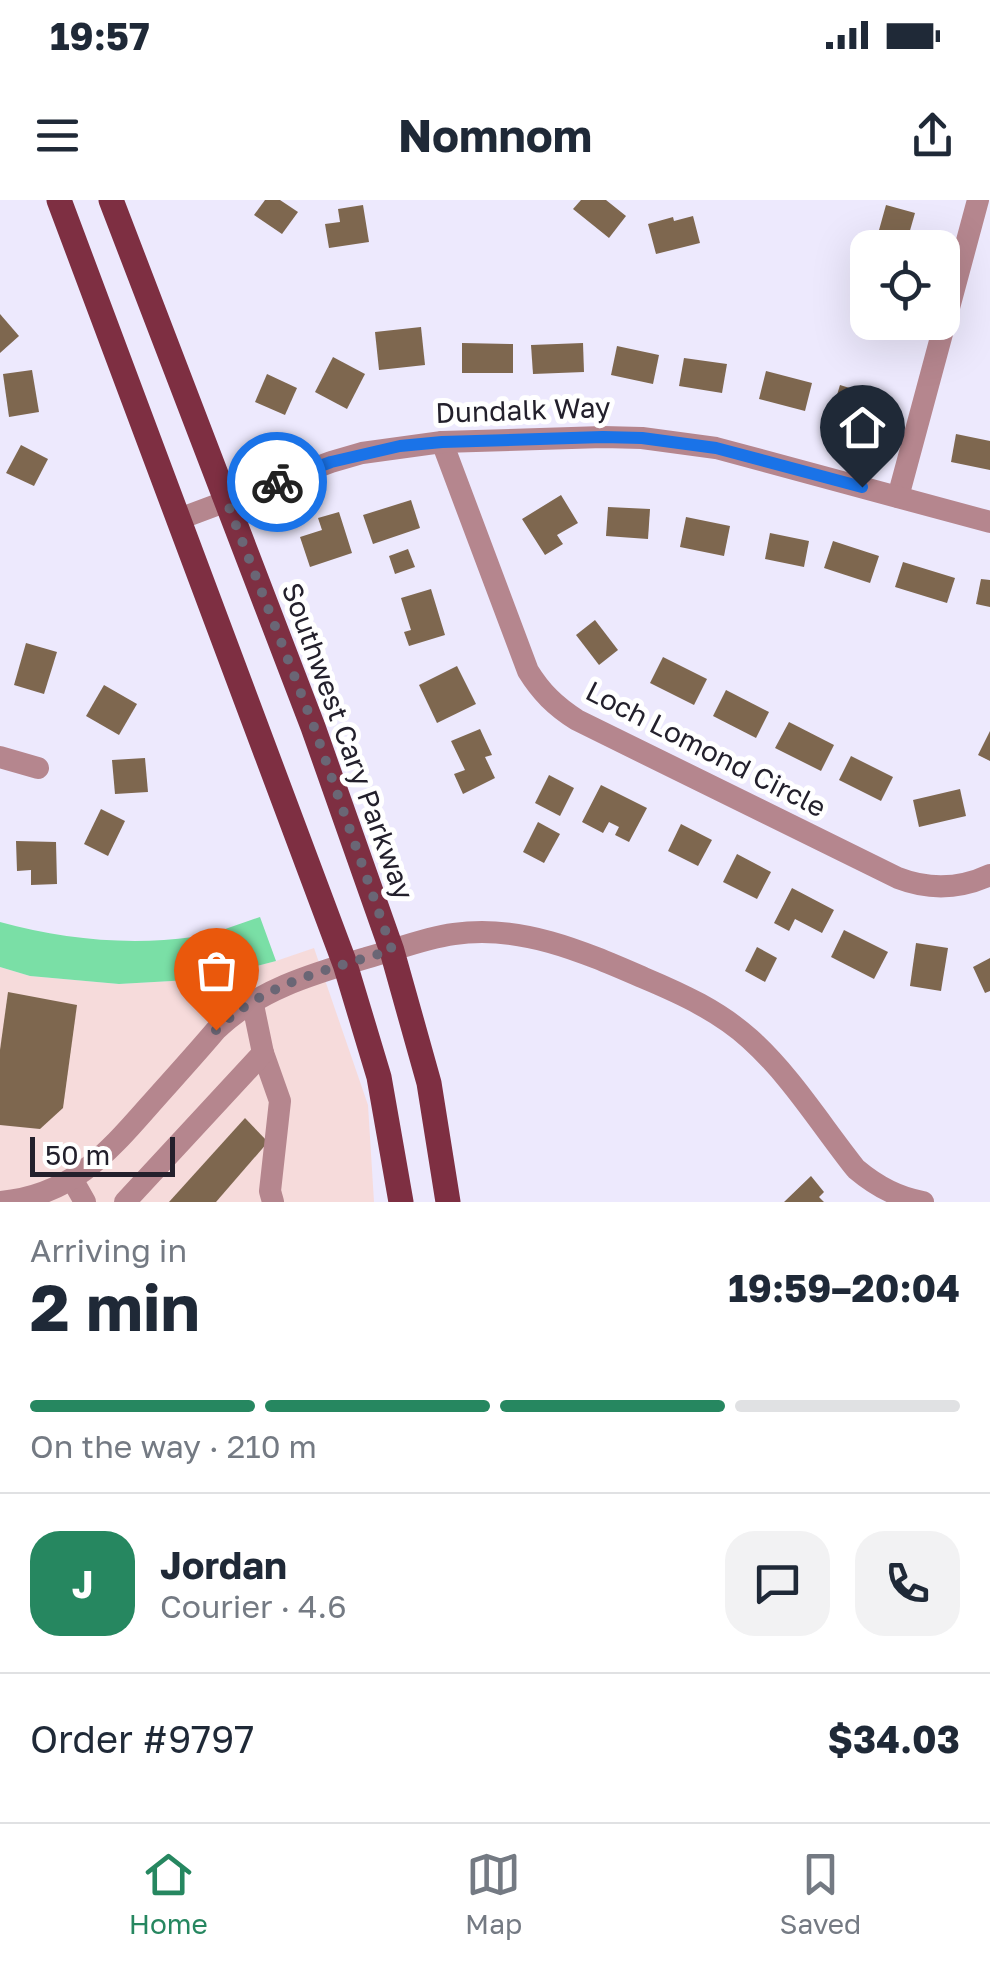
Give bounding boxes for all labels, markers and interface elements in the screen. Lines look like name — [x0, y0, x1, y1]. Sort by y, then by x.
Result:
text: 19:57 — [50, 13, 150, 58]
icon: menu — [30, 108, 85, 163]
text: Nomnom — [398, 108, 592, 162]
icon: share — [905, 108, 960, 163]
map controls — [850, 230, 960, 340]
button: locate — [850, 230, 960, 340]
pin — [820, 385, 905, 488]
street label: Dundalk Way — [435, 390, 611, 429]
icon: home — [835, 400, 890, 455]
courier — [227, 432, 327, 532]
icon: bike — [250, 455, 305, 510]
street label: Southwest Cary Parkway — [276, 578, 421, 904]
street label: Loch Lomond Circle — [581, 674, 832, 823]
pin — [174, 928, 259, 1031]
icon: bag — [189, 943, 244, 998]
scale bar — [30, 1132, 175, 1176]
text: 50 m — [45, 1138, 110, 1171]
text: Arriving in — [30, 1231, 187, 1269]
text: 19:59–20:04 — [728, 1265, 960, 1310]
text: 2 min — [30, 1267, 200, 1345]
text: On the way · 210 m — [30, 1427, 317, 1465]
button: chat — [725, 1531, 830, 1636]
button: phone — [855, 1531, 960, 1636]
text: Jordan — [160, 1542, 287, 1587]
text: J — [72, 1561, 93, 1606]
text: Courier · 4.6 — [160, 1587, 347, 1625]
text: Order #9797 — [30, 1716, 254, 1761]
text: $34.03 — [828, 1716, 960, 1761]
tab: Home — [129, 1847, 208, 1940]
tab: Map — [465, 1847, 522, 1940]
tab: Saved — [780, 1847, 861, 1940]

